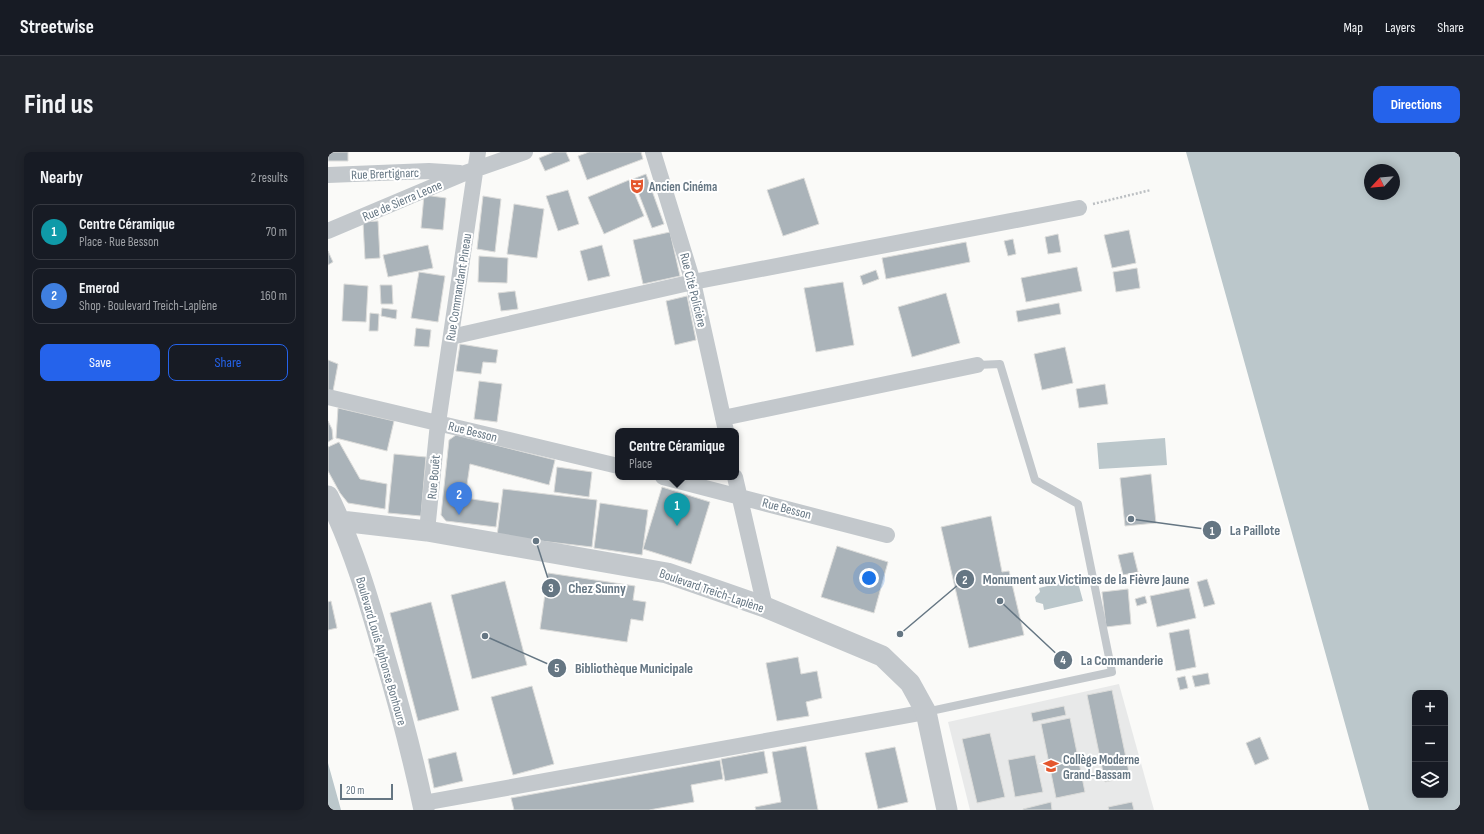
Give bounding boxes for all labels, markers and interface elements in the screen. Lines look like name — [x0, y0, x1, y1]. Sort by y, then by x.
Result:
text: Streetwise — [20, 16, 94, 39]
text: Map — [1343, 19, 1363, 36]
text: Layers — [1385, 19, 1415, 36]
text: Share — [1437, 19, 1464, 36]
button: Directions — [1373, 86, 1460, 123]
text: Find us — [24, 88, 93, 121]
north arrow — [1364, 164, 1400, 200]
street label: Rue Brertignarc — [351, 165, 419, 183]
text: Nearby — [40, 168, 83, 188]
text: 2 results — [251, 170, 288, 186]
street label: Rue de Sierra Leone — [360, 177, 445, 225]
theatre icon: Ancien Cinéma — [628, 177, 646, 195]
place label: Ancien Cinéma — [648, 179, 717, 195]
text: Centre Céramique — [79, 215, 175, 234]
text: 1 — [51, 224, 57, 240]
text: 70 m — [266, 224, 287, 240]
street label: Rue Commandant Pineau — [443, 232, 475, 342]
text: Place · Rue Besson — [79, 234, 159, 250]
street label: Rue Cité Policière — [676, 251, 710, 329]
text: Emerod — [79, 279, 119, 298]
text: 2 — [51, 288, 57, 304]
text: 160 m — [261, 288, 287, 304]
text: Shop · Boulevard Treich-Laplène — [79, 298, 217, 314]
button: Save — [40, 344, 160, 381]
button: Share — [168, 344, 288, 381]
street label: Rue Besson — [447, 418, 499, 446]
popup — [615, 428, 739, 480]
text: Centre Céramique — [629, 437, 725, 456]
street label: Rue Bouët — [424, 454, 444, 500]
text: Place — [629, 456, 652, 472]
pin: 2 — [446, 482, 472, 515]
pin: 1 — [664, 493, 690, 526]
street label: Rue Besson — [761, 495, 813, 523]
callout: La Paillote — [1202, 517, 1288, 543]
text: La Paillote — [1230, 522, 1280, 539]
text: 1 — [1210, 524, 1215, 539]
street label: Boulevard Treich-Laplène — [657, 566, 766, 616]
callout: Monument aux Victimes de la Fièvre Jaune — [955, 566, 1197, 592]
your location — [859, 568, 879, 588]
text: Monument aux Victimes de la Fièvre Jaune — [983, 571, 1189, 588]
text: 2 — [962, 573, 968, 588]
street label: Boulevard Louis Alphonse Bonhoure — [352, 575, 410, 727]
callout: Chez Sunny — [541, 575, 634, 601]
text: Chez Sunny — [568, 580, 626, 597]
text: 3 — [548, 581, 554, 596]
callout: La Commanderie — [1053, 647, 1172, 673]
text: La Commanderie — [1081, 652, 1163, 669]
text: 4 — [1060, 653, 1066, 668]
callout: Bibliothèque Municipale — [547, 655, 701, 681]
text: Bibliothèque Municipale — [575, 660, 693, 677]
text: 5 — [554, 661, 560, 676]
map controls — [1412, 690, 1448, 798]
button: + — [1412, 690, 1448, 726]
button: − — [1412, 726, 1448, 762]
place label: Collège Moderne Grand-Bassam — [1063, 752, 1140, 783]
school or university icon: Collège Moderne Grand-Bassam — [1042, 757, 1060, 775]
button: layers — [1412, 762, 1448, 798]
scale bar — [340, 782, 393, 801]
text: 20 m — [346, 784, 364, 797]

